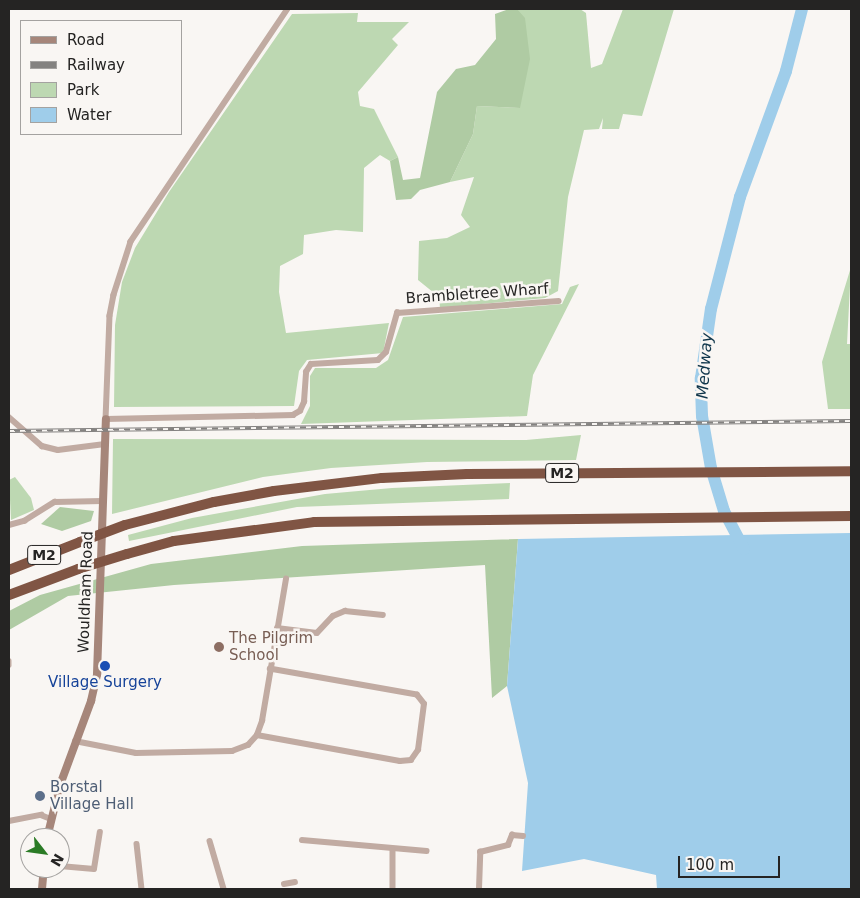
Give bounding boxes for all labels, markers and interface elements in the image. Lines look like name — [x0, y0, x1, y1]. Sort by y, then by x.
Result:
legend — [20, 20, 182, 135]
text: Road — [67, 31, 105, 49]
text: Railway — [67, 56, 125, 74]
text: Park — [67, 81, 99, 99]
text: Water — [67, 106, 111, 124]
street label: Brambletree Wharf — [405, 280, 549, 308]
water label: Medway — [693, 332, 717, 400]
road number: M2 — [544, 462, 580, 484]
street label: Wouldham Road — [75, 531, 97, 653]
road number: M2 — [27, 544, 62, 566]
place label: The Pilgrim School — [229, 629, 313, 664]
marker: The Pilgrim School — [213, 641, 225, 653]
marker: Village Surgery — [99, 660, 111, 672]
place label: Village Surgery — [48, 674, 162, 692]
place label: Borstal Village Hall — [50, 778, 134, 813]
marker: Borstal Village Hall — [34, 790, 46, 802]
north arrow — [20, 828, 70, 878]
scale bar — [680, 846, 782, 878]
text: N — [47, 851, 67, 869]
text: 100 m — [686, 856, 734, 874]

